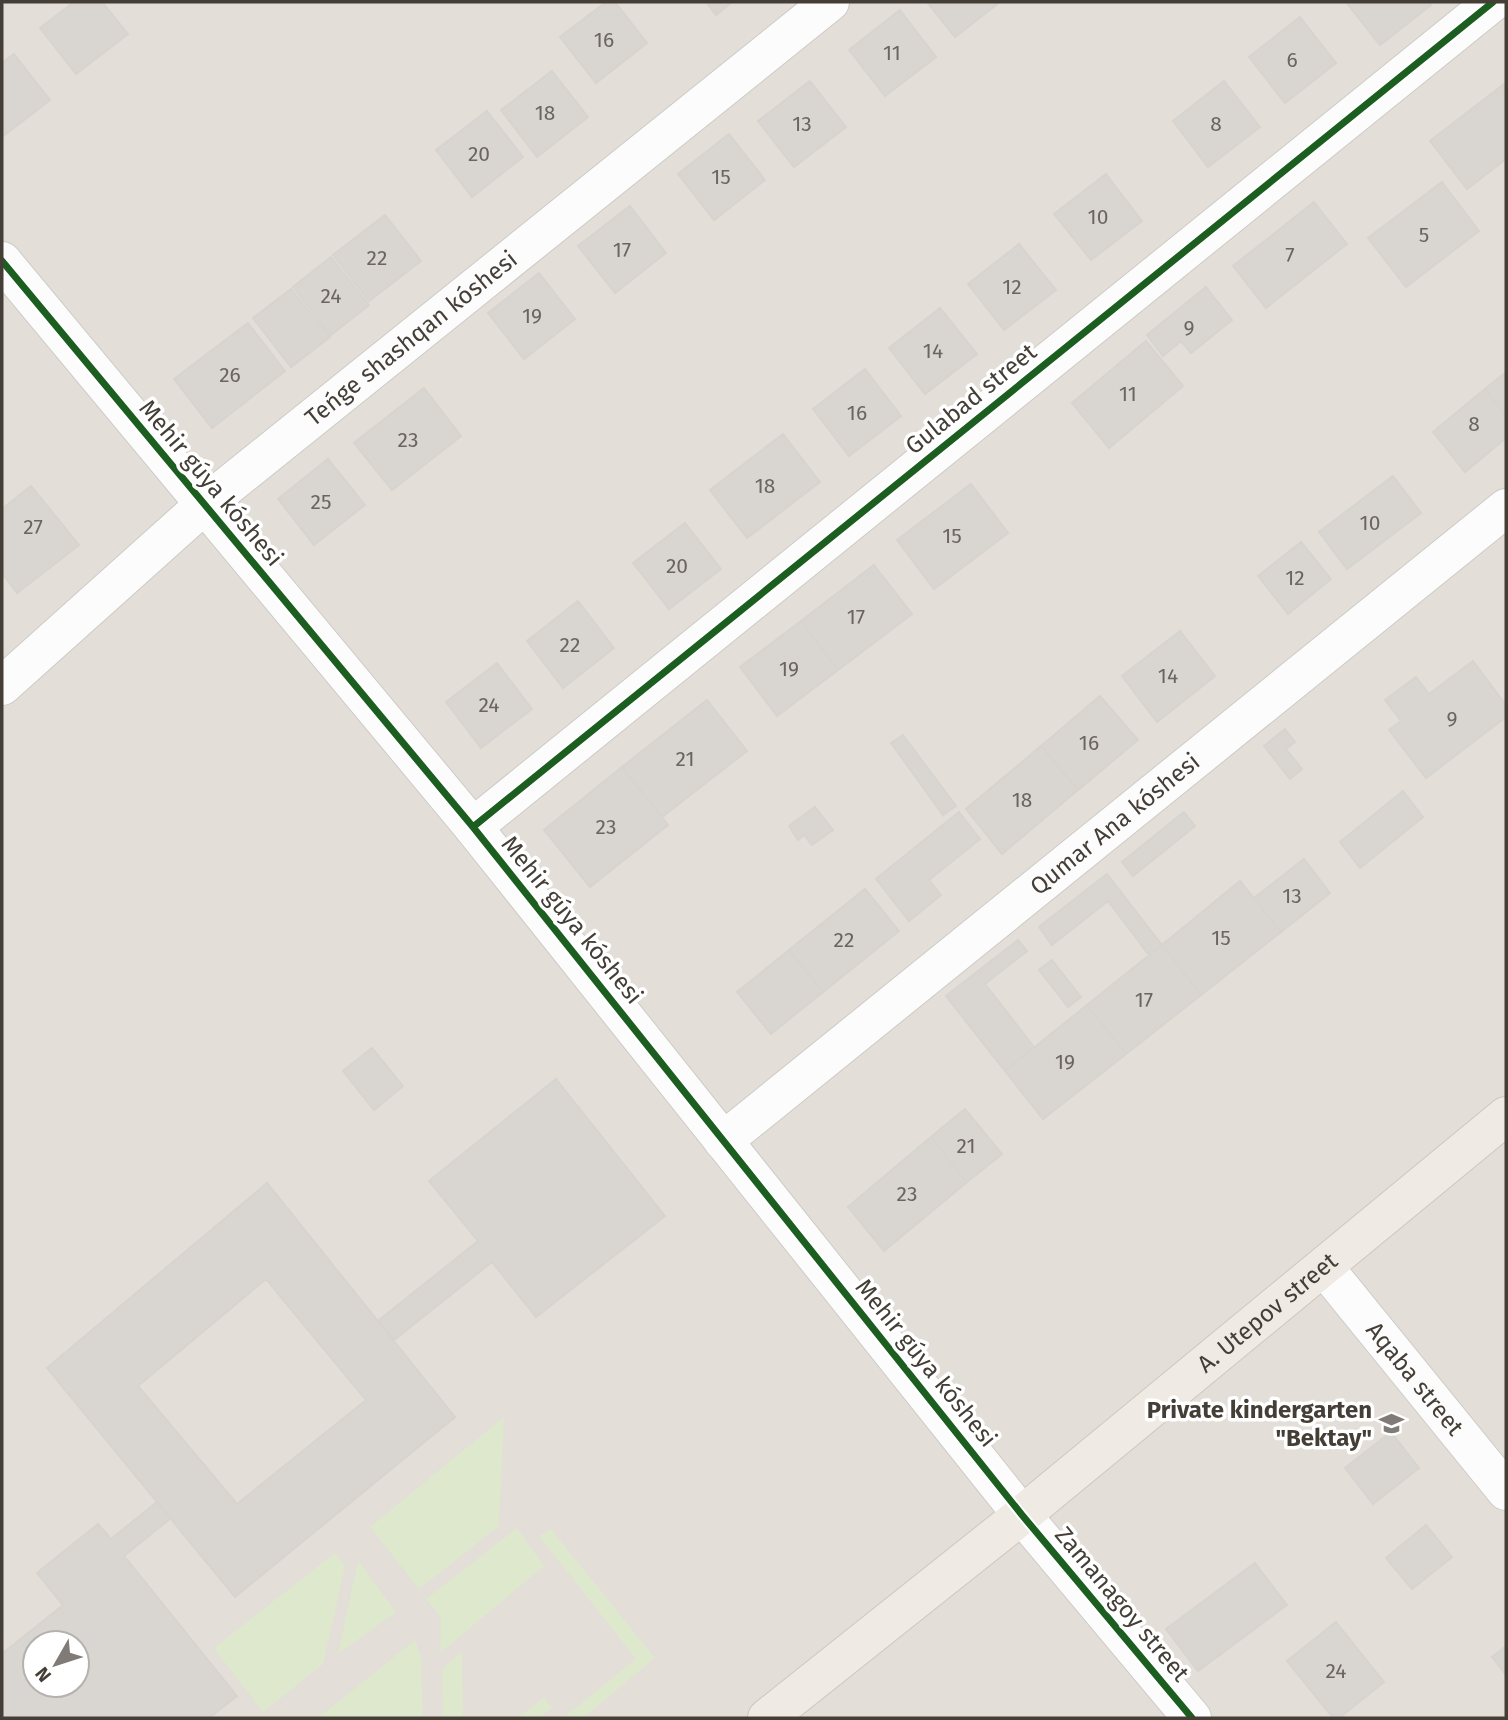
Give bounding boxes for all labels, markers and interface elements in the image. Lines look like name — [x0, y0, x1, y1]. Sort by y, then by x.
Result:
house number: 16 — [594, 27, 614, 53]
house number: 11 — [883, 40, 901, 66]
house number: 6 — [1286, 47, 1298, 73]
house number: 18 — [535, 100, 555, 126]
house number: 13 — [792, 111, 812, 137]
house number: 8 — [1210, 111, 1222, 137]
house number: 20 — [468, 141, 490, 167]
house number: 15 — [711, 164, 731, 190]
house number: 10 — [1088, 204, 1108, 230]
house number: 5 — [1419, 222, 1429, 248]
house number: 17 — [613, 237, 631, 263]
house number: 7 — [1285, 242, 1295, 268]
street label: Teńge shashqan kóshesi — [300, 245, 523, 432]
house number: 22 — [367, 245, 387, 271]
house number: 12 — [1002, 274, 1022, 300]
house number: 24 — [321, 283, 342, 309]
house number: 19 — [522, 303, 542, 329]
house number: 9 — [1183, 315, 1195, 341]
street label: Gulabad street — [900, 338, 1042, 460]
house number: 14 — [923, 338, 943, 364]
house number: 26 — [219, 362, 241, 388]
house number: 11 — [1119, 381, 1137, 407]
street label: Mehir gúyа kóshesi — [133, 394, 289, 572]
house number: 16 — [847, 400, 867, 426]
house number: 8 — [1468, 411, 1480, 437]
house number: 23 — [398, 427, 418, 453]
house number: 18 — [755, 473, 775, 499]
house number: 25 — [311, 489, 331, 515]
house number: 10 — [1360, 510, 1380, 536]
house number: 27 — [23, 514, 43, 540]
house number: 15 — [942, 523, 962, 549]
house number: 20 — [666, 553, 688, 579]
house number: 12 — [1285, 565, 1305, 591]
house number: 17 — [847, 604, 865, 630]
house number: 22 — [560, 632, 580, 658]
house number: 19 — [779, 656, 799, 682]
house number: 14 — [1158, 663, 1178, 689]
house number: 24 — [479, 692, 500, 718]
house number: 9 — [1446, 706, 1458, 732]
house number: 16 — [1079, 730, 1099, 756]
house number: 21 — [676, 746, 694, 772]
street label: Qumar Ana kóshesi — [1025, 747, 1205, 901]
house number: 18 — [1012, 787, 1032, 813]
house number: 23 — [596, 814, 616, 840]
street label: Mehir gúyа kóshesi — [496, 830, 648, 1010]
house number: 13 — [1282, 883, 1302, 909]
house number: 15 — [1211, 925, 1231, 951]
house number: 22 — [834, 927, 854, 953]
house number: 17 — [1135, 987, 1153, 1013]
house number: 19 — [1055, 1049, 1075, 1075]
house number: 21 — [957, 1133, 975, 1159]
house number: 23 — [897, 1181, 917, 1207]
street label: A. Utepov street — [1192, 1247, 1343, 1378]
street label: Mehir gúyа kóshesi — [850, 1273, 1002, 1453]
street label: Aqaba street — [1360, 1316, 1469, 1441]
place label: Private kindergarten "Bektay" — [1147, 1396, 1372, 1452]
school or university icon: Private kindergarten "Bektay" — [1378, 1410, 1406, 1438]
street label: Zamanagoy street — [1049, 1521, 1195, 1687]
north arrow — [21, 1629, 91, 1699]
house number: 24 — [1326, 1658, 1347, 1684]
text: N — [30, 1662, 56, 1687]

